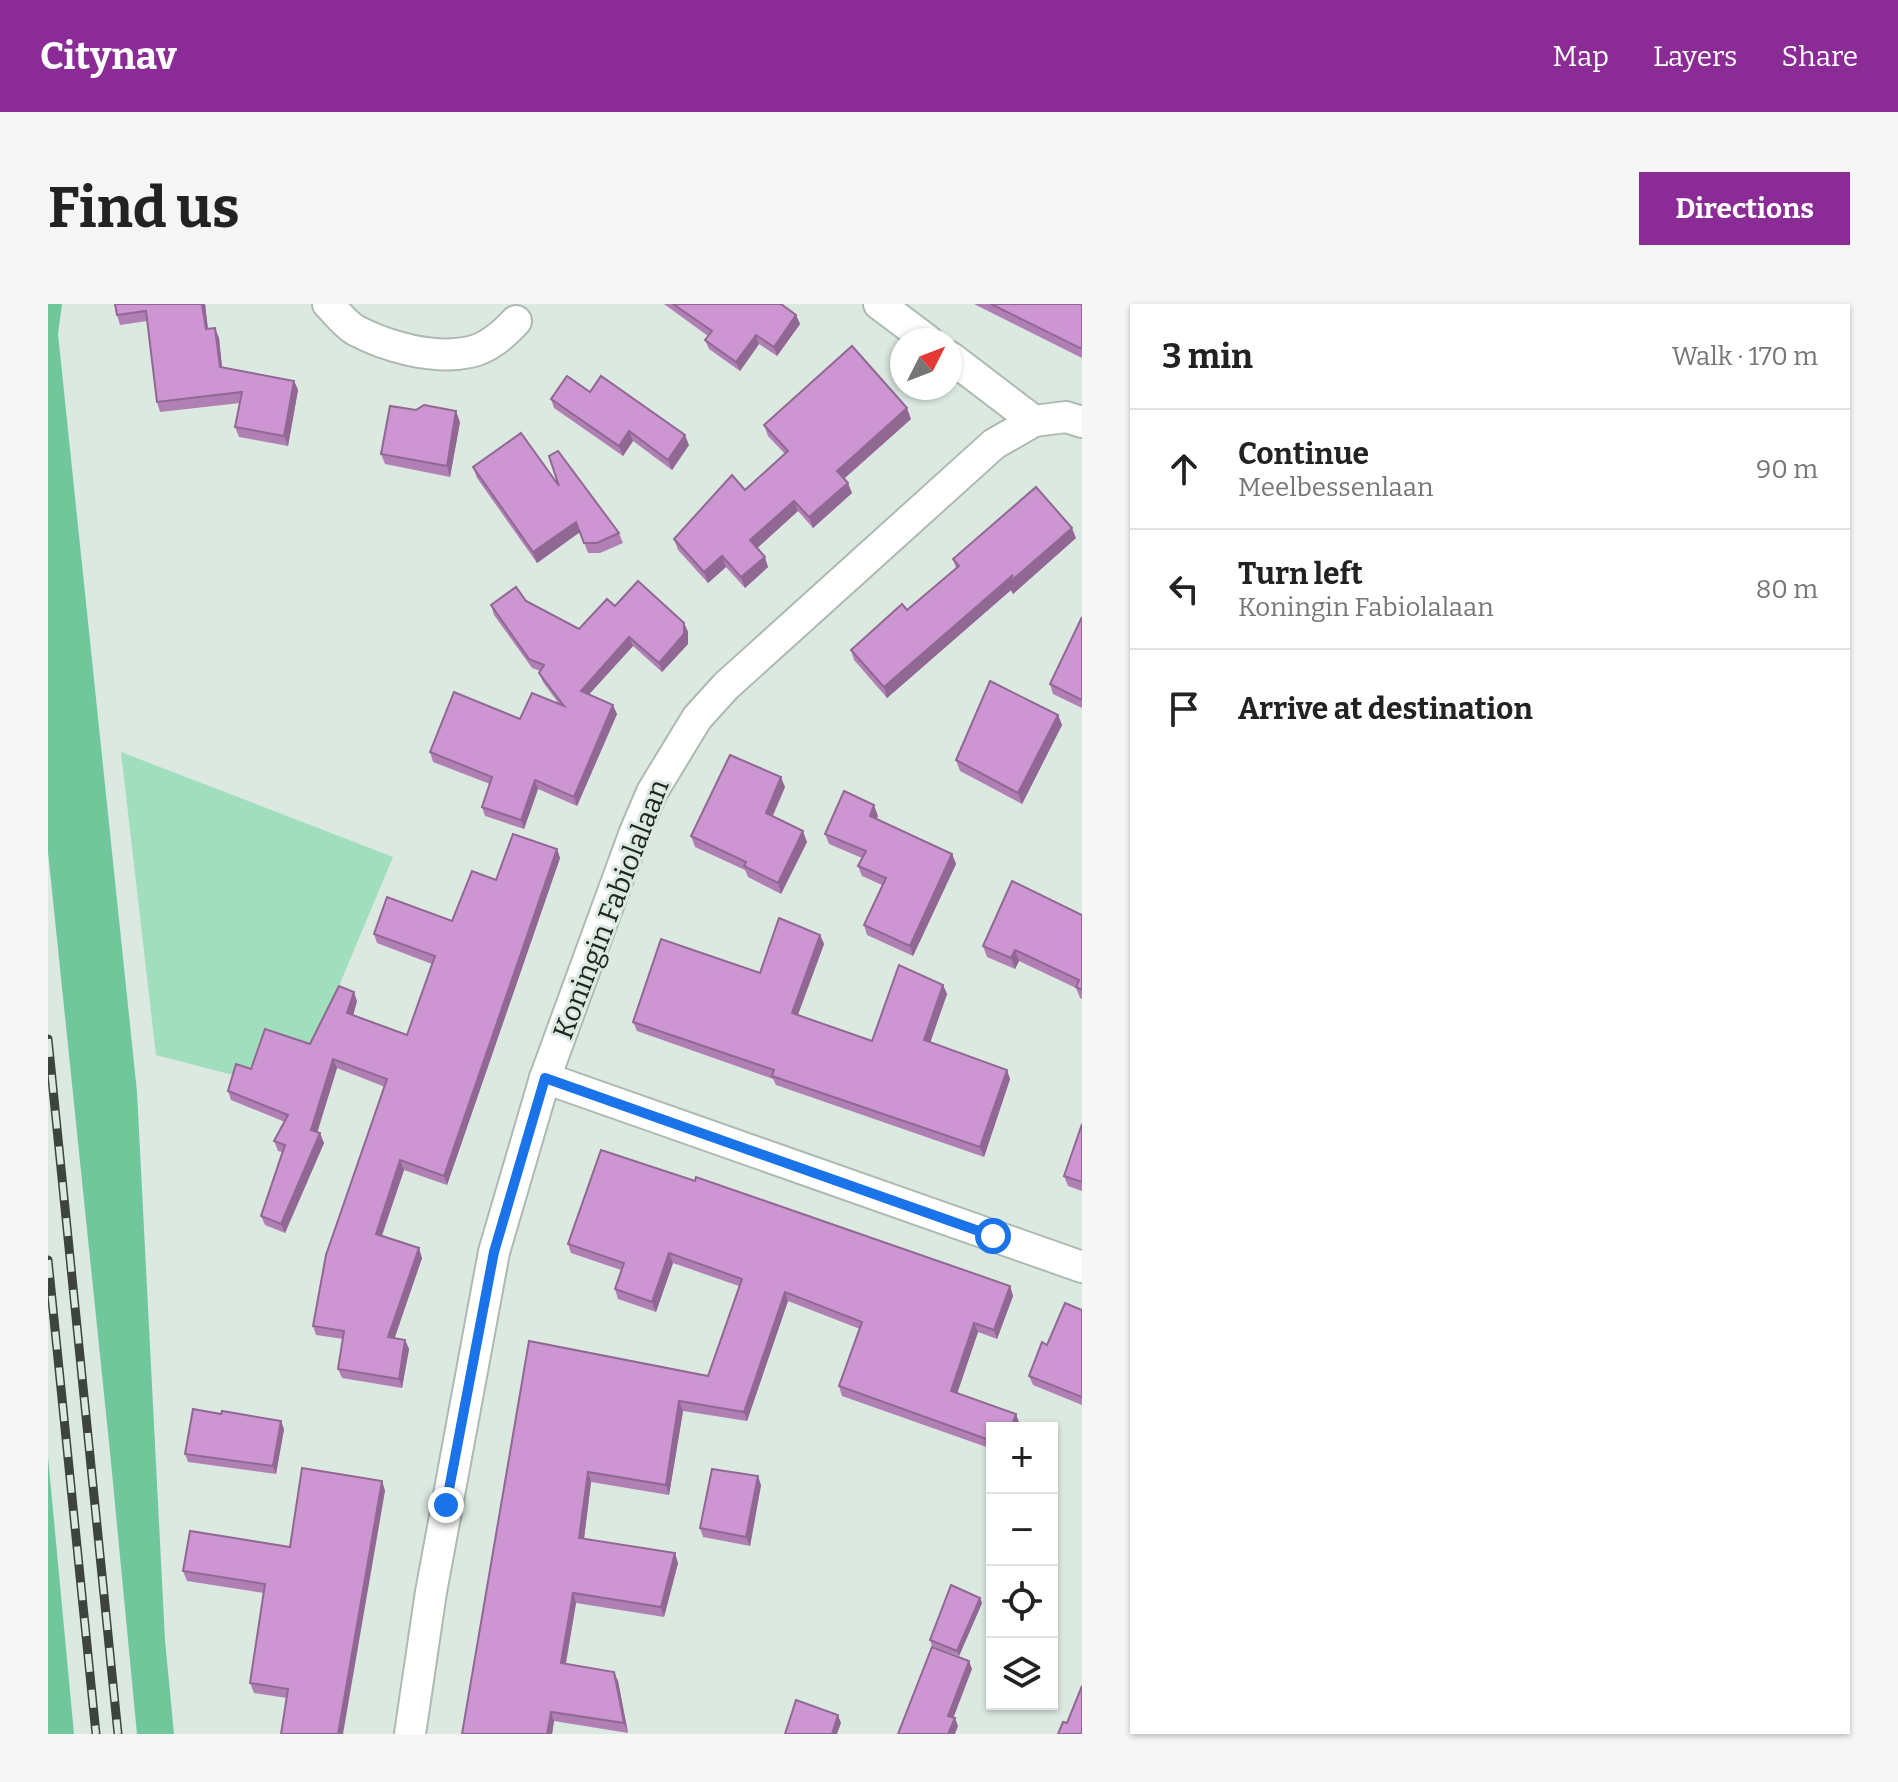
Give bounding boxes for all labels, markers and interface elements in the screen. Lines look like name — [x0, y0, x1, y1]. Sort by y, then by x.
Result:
text: Citynav — [40, 33, 177, 79]
text: Map — [1552, 40, 1609, 73]
text: Layers — [1653, 40, 1737, 73]
text: Share — [1781, 40, 1858, 73]
button: Directions — [1639, 172, 1850, 245]
text: Find us — [48, 175, 240, 242]
north arrow — [890, 328, 962, 400]
text: 3 min — [1162, 336, 1253, 377]
text: Walk · 170 m — [1672, 341, 1818, 372]
text: Continue — [1238, 436, 1369, 472]
icon: ahead — [1162, 447, 1206, 491]
text: 90 m — [1756, 454, 1818, 485]
text: Meelbessenlaan — [1238, 472, 1434, 503]
text: Turn left — [1238, 556, 1363, 592]
icon: left — [1162, 567, 1206, 611]
text: 80 m — [1756, 574, 1818, 605]
text: Koningin Fabiolalaan — [1238, 592, 1494, 623]
icon: arrive — [1162, 687, 1206, 731]
text: Arrive at destination — [1238, 691, 1533, 727]
street label: Koningin Fabiolalaan — [546, 774, 676, 1043]
route start — [975, 1218, 1011, 1254]
map controls — [986, 1422, 1058, 1710]
button: + — [986, 1422, 1058, 1494]
route end — [428, 1487, 464, 1523]
button: − — [986, 1494, 1058, 1566]
button: locate — [986, 1566, 1058, 1638]
button: layers — [986, 1638, 1058, 1710]

